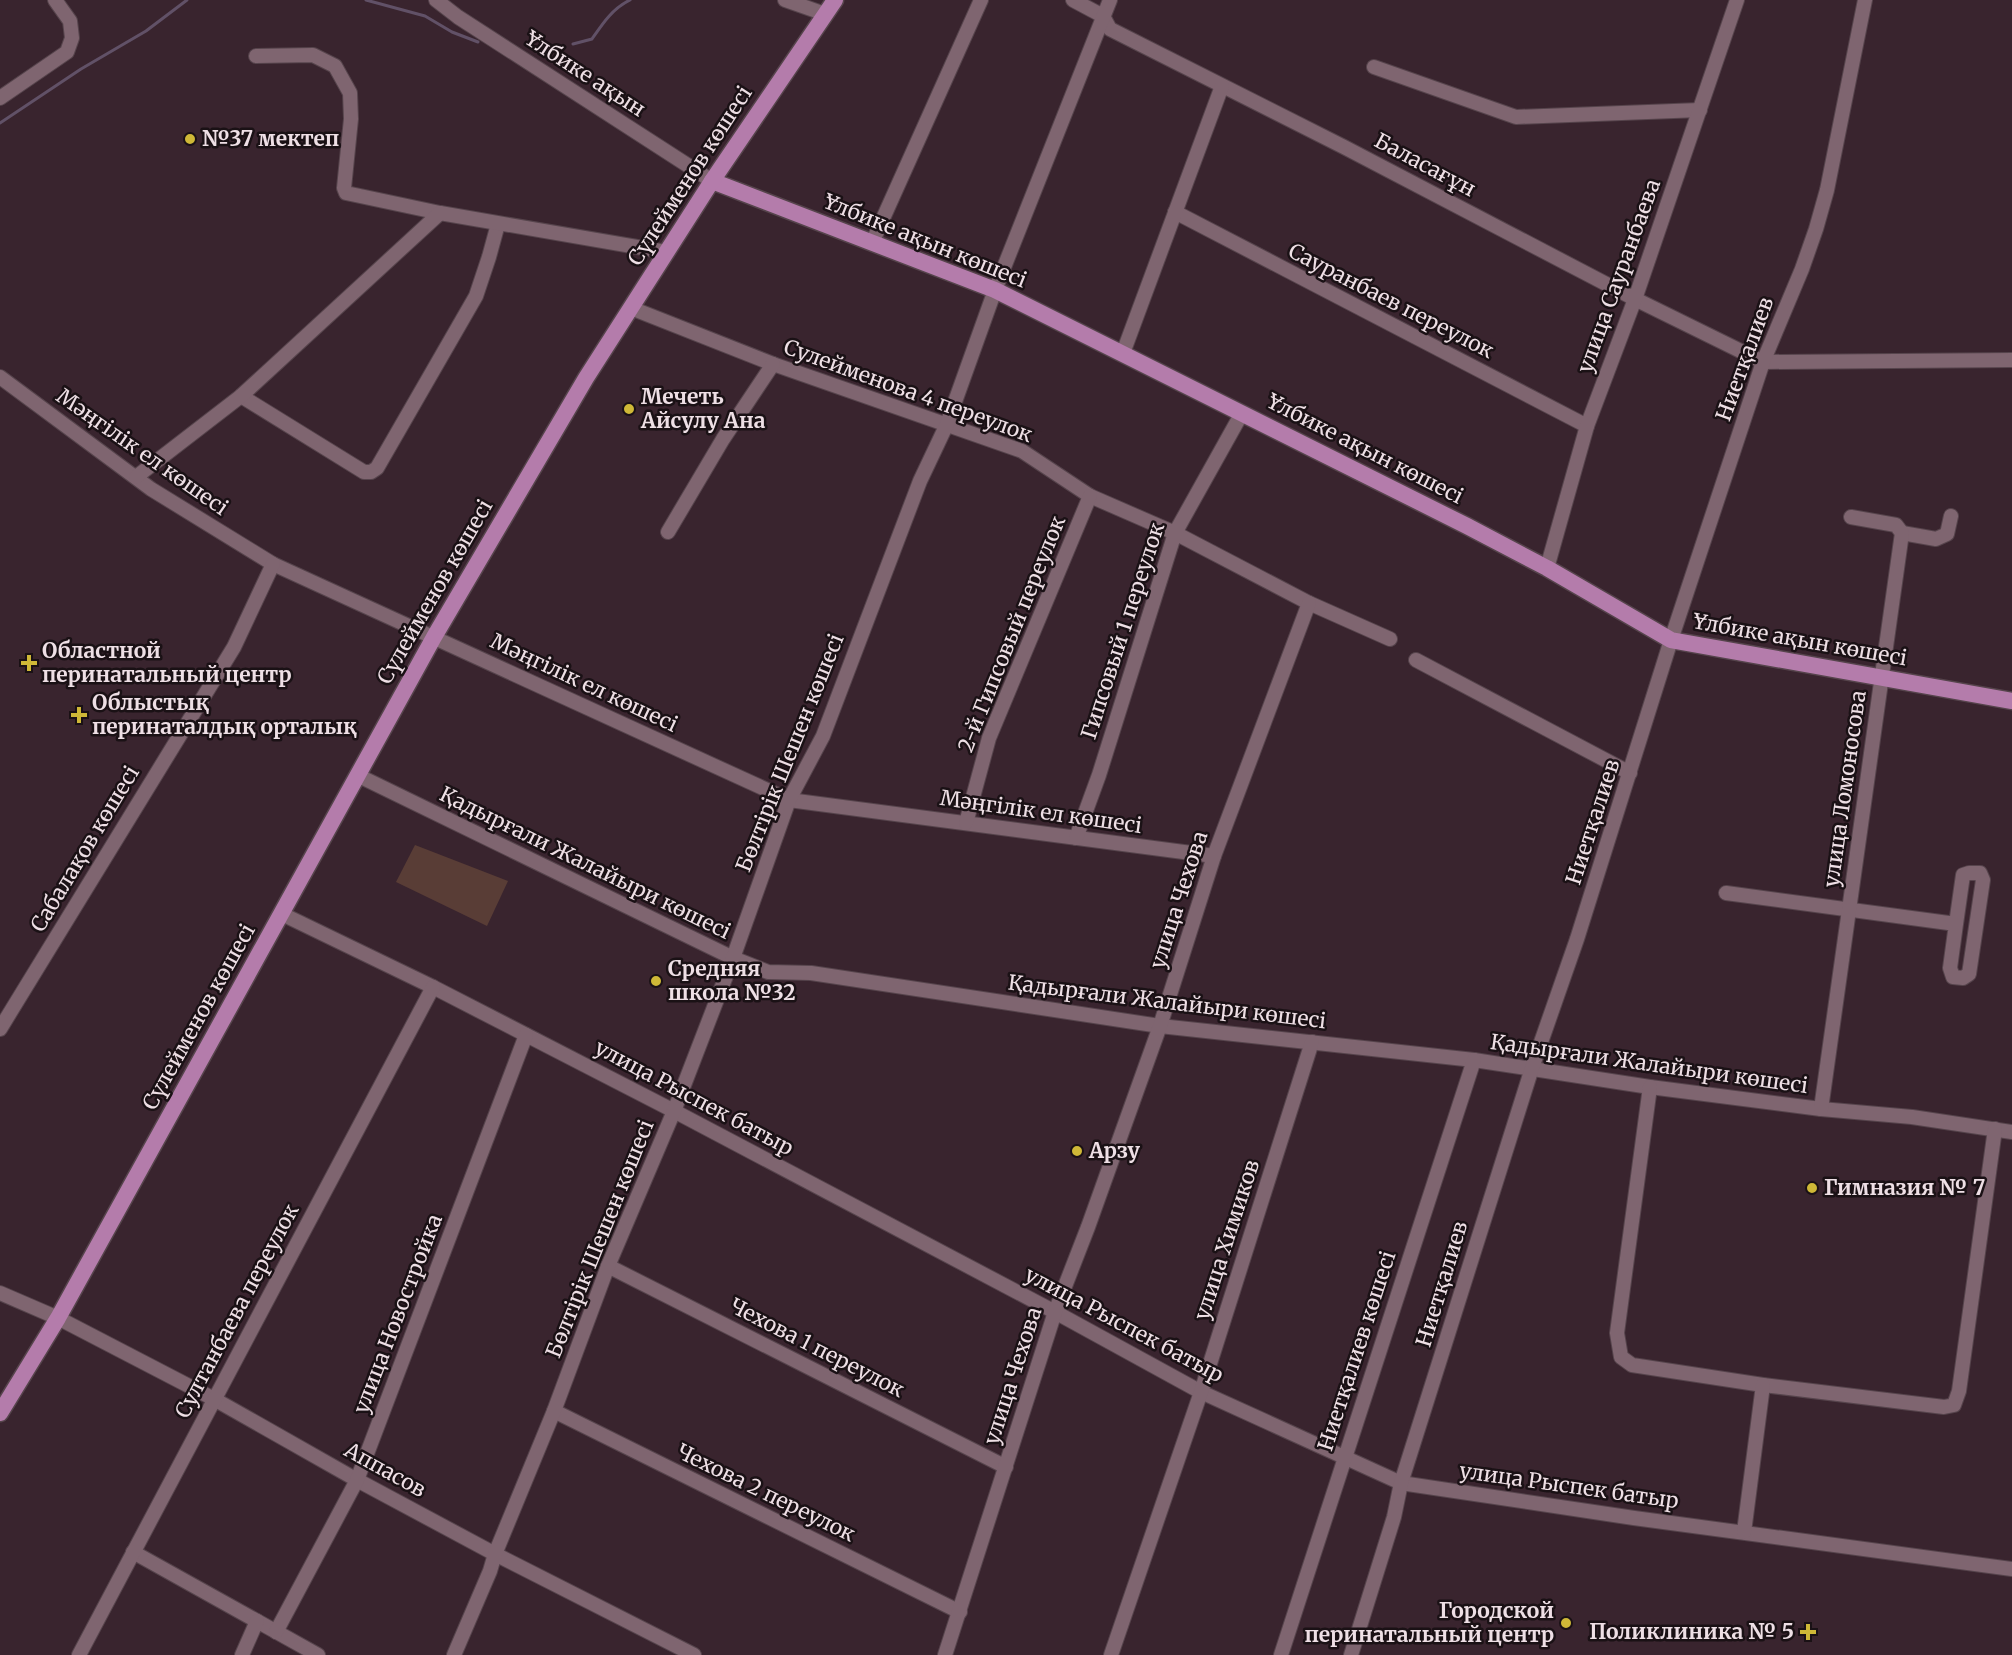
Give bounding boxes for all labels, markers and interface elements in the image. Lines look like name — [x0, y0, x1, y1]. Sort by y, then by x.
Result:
street label: Ұлбике ақын — [519, 24, 651, 123]
street label: Сүлейменов көшесі — [621, 81, 758, 271]
place label: №37 мектеп — [202, 125, 339, 152]
street label: Баласағұн — [1370, 127, 1480, 202]
marker: №37 мектеп — [183, 132, 197, 146]
street label: улица Сауранбаева — [1571, 175, 1666, 376]
street label: Ұлбике ақын көшесі — [819, 187, 1031, 294]
street label: Сауранбаев переулок — [1284, 237, 1498, 364]
street label: Ниетқалиев — [1710, 293, 1779, 424]
street label: Сулейменова 4 переулок — [780, 333, 1036, 448]
street label: Мәңгілік ел көшесі — [51, 382, 234, 521]
place label: Мечеть Айсулу Ана — [640, 383, 766, 434]
street label: Ұлбике ақын көшесі — [1262, 387, 1468, 510]
marker: Мечеть Айсулу Ана — [622, 402, 636, 416]
street label: Сүлейменов көшесі — [371, 495, 498, 689]
street label: 2-й Гипсовый переулок — [952, 512, 1071, 756]
street label: Гипсовый 1 переулок — [1075, 519, 1170, 743]
street label: Ұлбике ақын көшесі — [1690, 607, 1909, 672]
street label: Мәңгілік ел көшесі — [486, 627, 682, 738]
street label: Бөлтірік Шешен көшесі — [729, 630, 850, 876]
place label: Областной перинатальный центр — [42, 637, 292, 688]
marker: Областной перинатальный центр — [20, 654, 38, 672]
place label: Облыстық перинаталдық орталық — [92, 689, 357, 740]
street label: улица Ломоносова — [1817, 689, 1872, 889]
marker: Облыстық перинаталдық орталық — [70, 706, 88, 724]
street label: Ниетқалиев — [1560, 756, 1625, 888]
street label: Сабалақов көшесі — [24, 761, 145, 937]
street label: Қадырғали Жалайыри көшесі — [435, 780, 735, 945]
street label: Мәңгілік ел көшесі — [938, 784, 1144, 839]
street label: улица Чехова — [1144, 828, 1213, 972]
street label: Сүлейменов көшесі — [136, 919, 261, 1114]
place label: Средняя школа №32 — [668, 955, 796, 1006]
street label: Қадырғали Жалайыри көшесі — [1006, 969, 1328, 1034]
marker: Средняя школа №32 — [649, 974, 663, 988]
street label: Қадырғали Жалайыри көшесі — [1489, 1028, 1810, 1099]
street label: улица Рыспек батыр — [590, 1034, 798, 1161]
street label: Бөлтірік Шешен көшесі — [539, 1116, 660, 1362]
place label: Арзу — [1088, 1137, 1141, 1164]
marker: Арзу — [1070, 1144, 1084, 1158]
street label: улица Химиков — [1188, 1156, 1265, 1323]
place label: Гимназия № 7 — [1824, 1174, 1985, 1201]
marker: Гимназия № 7 — [1805, 1181, 1819, 1195]
street label: Султанбаева переулок — [169, 1199, 305, 1422]
street label: улица Новостройка — [347, 1210, 448, 1417]
street label: Ниетқалиев — [1410, 1218, 1473, 1350]
street label: Ниетқалиев көшесі — [1311, 1247, 1402, 1454]
street label: улица Рыспек батыр — [1020, 1261, 1228, 1388]
street label: Чехова 1 переулок — [726, 1292, 909, 1403]
street label: улица Чехова — [978, 1304, 1047, 1448]
street label: Аппасов — [339, 1436, 431, 1503]
street label: Чехова 2 переулок — [673, 1438, 860, 1547]
street label: улица Рыспек батыр — [1458, 1457, 1681, 1514]
place label: Городской перинатальный центр — [1304, 1597, 1554, 1648]
marker: Городской перинатальный центр — [1559, 1616, 1573, 1630]
place label: Поликлиника № 5 — [1589, 1618, 1794, 1645]
marker: Поликлиника № 5 — [1799, 1623, 1817, 1641]

